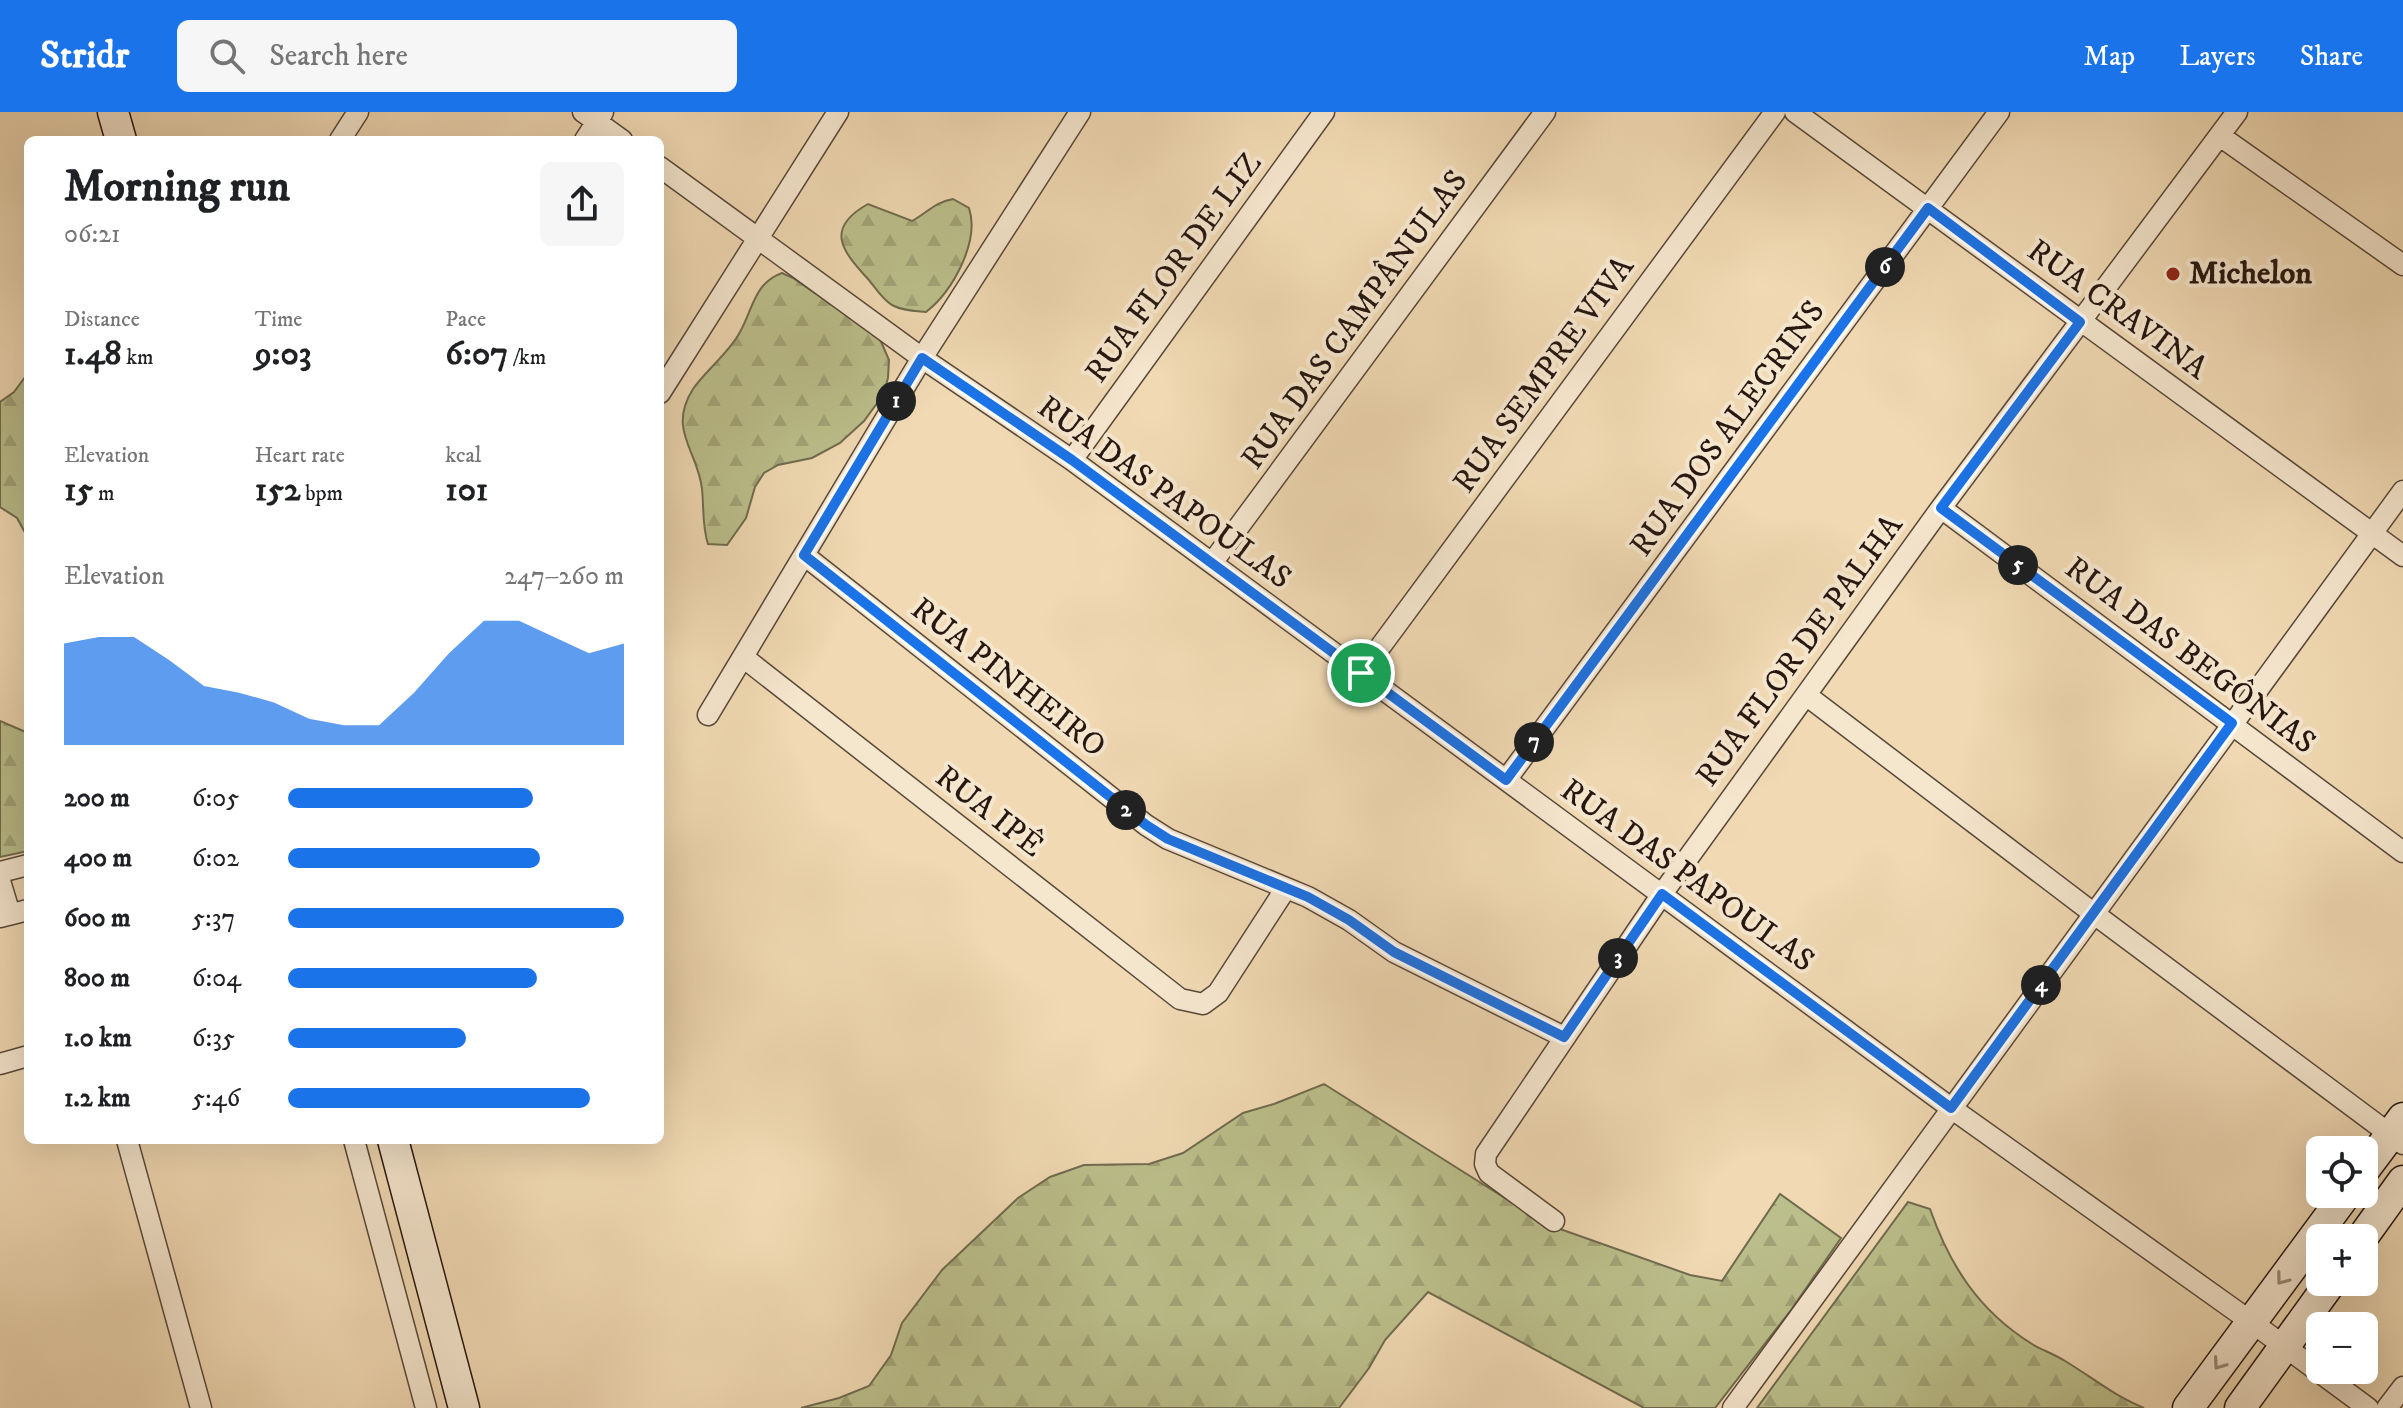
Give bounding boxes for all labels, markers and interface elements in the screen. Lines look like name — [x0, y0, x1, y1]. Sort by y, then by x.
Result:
search box — [177, 20, 737, 92]
text: Stridr — [40, 32, 129, 80]
icon: search — [205, 34, 249, 78]
text: Search here — [269, 38, 408, 75]
text: Map — [2084, 39, 2135, 74]
text: Layers — [2179, 39, 2256, 74]
text: Share — [2300, 39, 2363, 74]
street label: RUA FLOR DE LIZ — [1077, 145, 1271, 391]
text: Morning run — [64, 160, 290, 215]
button: share — [540, 162, 624, 246]
street label: RUA DAS CAMPÂNULAS — [1233, 163, 1477, 477]
text: 06:21 — [64, 218, 121, 251]
street label: RUA CRAVINA — [2019, 231, 2216, 389]
pin: 6 — [1865, 247, 1905, 287]
street label: RUA SEMPRE VIVA — [1445, 248, 1644, 501]
text: 6 — [1879, 253, 1891, 280]
place label: Michelon — [2189, 254, 2312, 294]
marker: Michelon — [2164, 265, 2182, 283]
street label: RUA DOS ALECRINS — [1622, 293, 1834, 565]
text: Distance — [64, 306, 140, 333]
text: Time — [255, 306, 302, 333]
text: Pace — [445, 306, 486, 333]
text: 1.48 — [64, 333, 121, 375]
text: 9:03 — [255, 333, 311, 375]
text: 6:07 — [445, 333, 508, 375]
text: km — [121, 344, 154, 371]
text: /km — [508, 344, 546, 371]
pin: 1 — [876, 381, 916, 421]
text: 1 — [892, 387, 900, 414]
street label: RUA DAS PAPOULAS — [1029, 387, 1299, 599]
text: Elevation — [64, 442, 149, 469]
text: Heart rate — [255, 442, 345, 469]
text: kcal — [445, 442, 481, 469]
text: 15 — [64, 469, 93, 511]
text: 152 — [255, 469, 301, 511]
text: 101 — [445, 469, 488, 511]
text: m — [93, 480, 114, 507]
text: bpm — [301, 480, 343, 507]
street label: RUA FLOR DE PALHA — [1688, 507, 1912, 795]
pin: 5 — [1998, 545, 2038, 585]
street label: RUA DAS BEGÔNIAS — [2057, 549, 2323, 763]
text: 5 — [2013, 551, 2023, 578]
text: Elevation — [64, 560, 165, 593]
text: 247–260 m — [504, 560, 624, 593]
street label: RUA PINHEIRO — [903, 589, 1113, 767]
pin — [1327, 639, 1395, 707]
icon: arrive — [1339, 651, 1383, 695]
pin: 7 — [1514, 722, 1554, 762]
text: 7 — [1528, 728, 1540, 755]
street label: RUA IPÊ — [927, 757, 1051, 867]
street label: RUA DAS PAPOULAS — [1552, 770, 1822, 982]
text: 200 m — [64, 782, 130, 815]
text: 6:05 — [192, 782, 239, 815]
pin: 2 — [1106, 790, 1146, 830]
text: 2 — [1121, 796, 1131, 823]
text: 400 m — [64, 842, 132, 875]
text: 6:02 — [192, 842, 239, 875]
text: 600 m — [64, 902, 131, 935]
text: 5:37 — [192, 902, 235, 935]
pin: 3 — [1598, 938, 1638, 978]
text: 3 — [1614, 944, 1622, 971]
text: 800 m — [64, 962, 130, 995]
text: 6:04 — [192, 962, 241, 995]
pin: 4 — [2021, 965, 2061, 1005]
text: 4 — [2035, 971, 2047, 998]
text: 1.0 km — [64, 1022, 132, 1055]
text: 6:35 — [192, 1022, 235, 1055]
text: 1.2 km — [64, 1082, 130, 1115]
text: 5:46 — [192, 1082, 240, 1115]
map controls — [2306, 1136, 2378, 1384]
button: locate — [2306, 1136, 2378, 1208]
button: + — [2306, 1224, 2378, 1296]
one-way arrow — [2277, 1270, 2291, 1284]
button: − — [2306, 1312, 2378, 1384]
one-way arrow — [2214, 1356, 2229, 1370]

